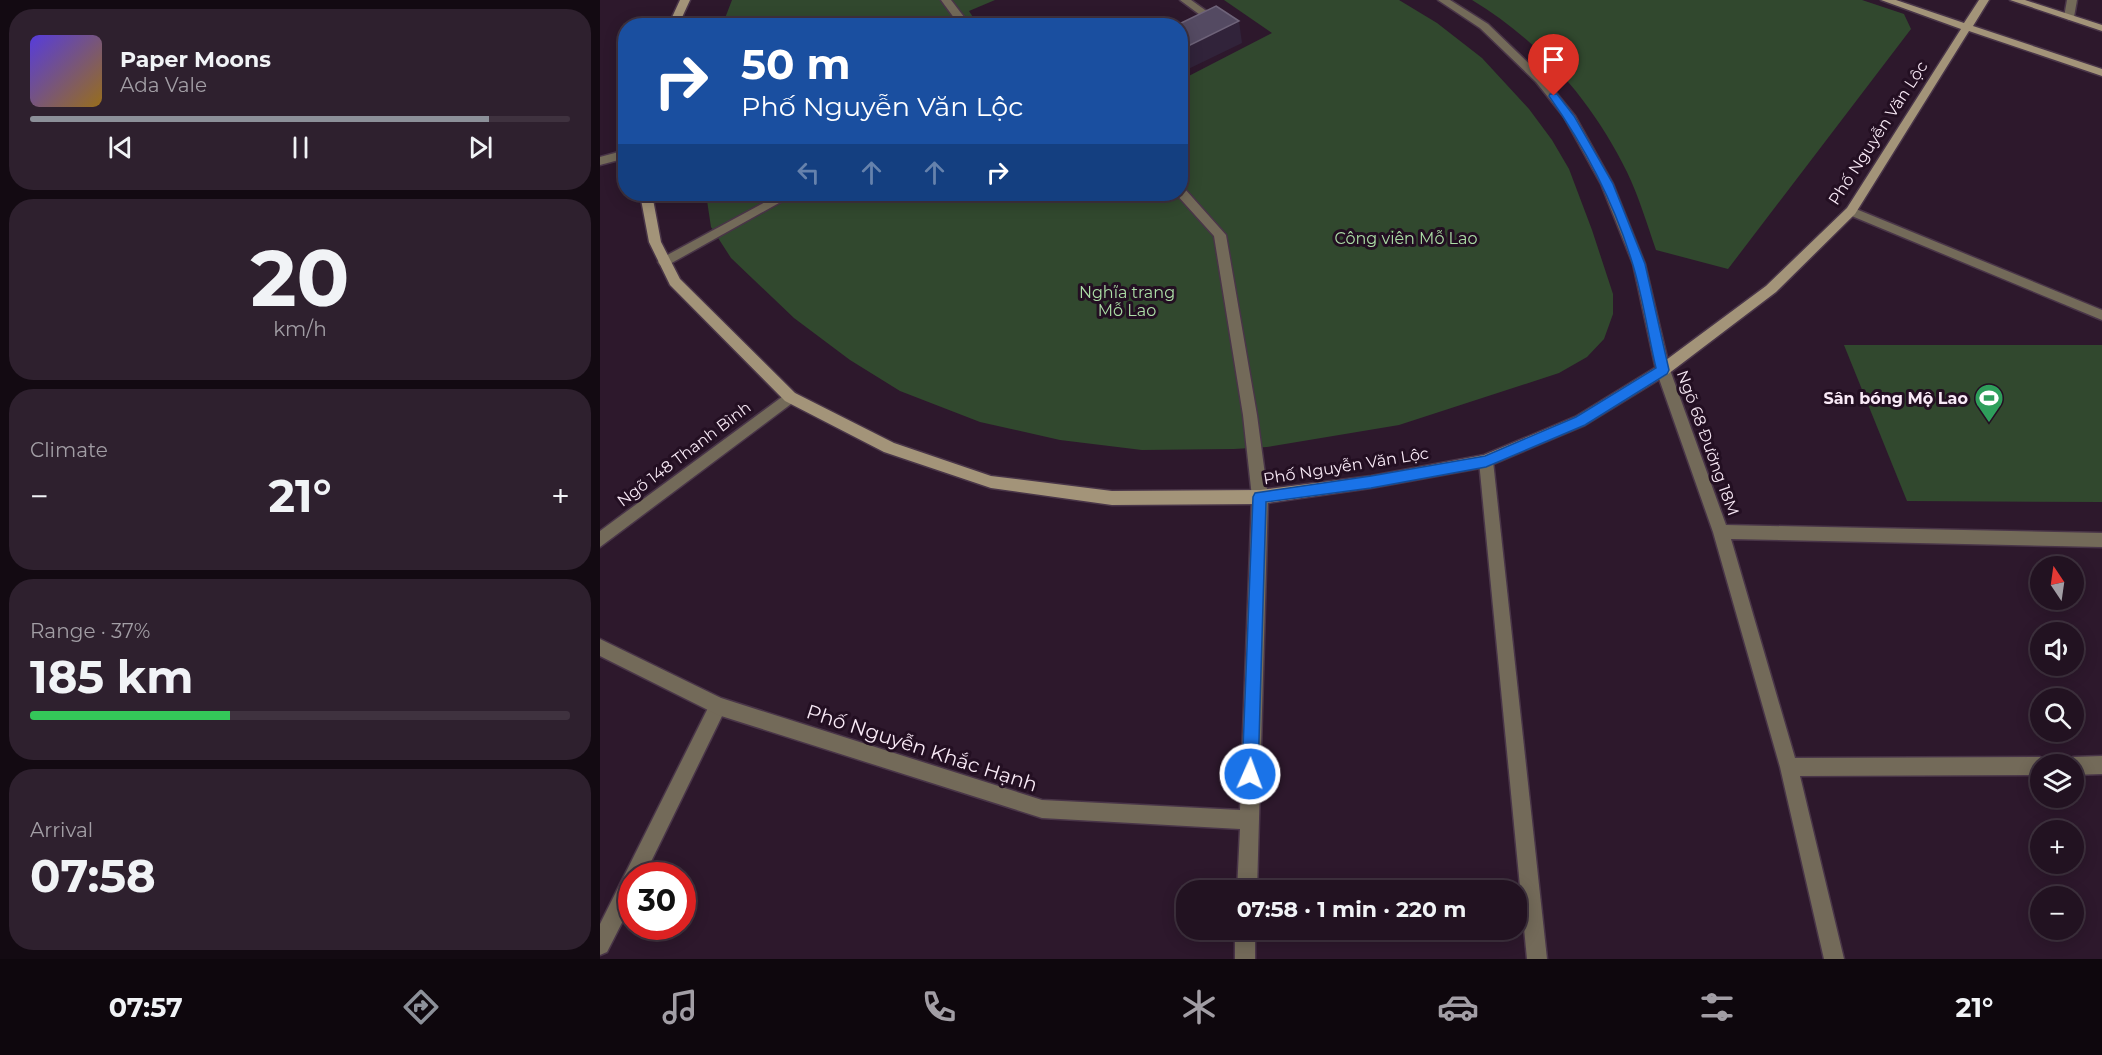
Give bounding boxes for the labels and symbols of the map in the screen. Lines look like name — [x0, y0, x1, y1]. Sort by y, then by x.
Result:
pin — [1528, 34, 1579, 96]
street label: Phố Nguyễn Văn Lộc — [1824, 58, 1932, 208]
park label: Công viên Mỗ Lao — [1334, 229, 1478, 248]
park label: Nghĩa trang Mỗ Lao — [1079, 283, 1175, 320]
street label: Ngõ 68 Đường 18M — [1673, 368, 1743, 518]
sports icon: Sân bóng Mộ Lao — [1973, 382, 2005, 424]
place label: Sân bóng Mộ Lao — [1824, 389, 1968, 408]
street label: Ngõ 148 Thanh Bình — [613, 398, 755, 510]
street label: Phố Nguyễn Văn Lộc — [1262, 444, 1430, 488]
north arrow — [2030, 556, 2084, 610]
street label: Phố Nguyễn Khắc Hạnh — [803, 699, 1041, 797]
position arrow — [1218, 742, 1282, 806]
speed limit sign: 30 — [618, 862, 696, 940]

